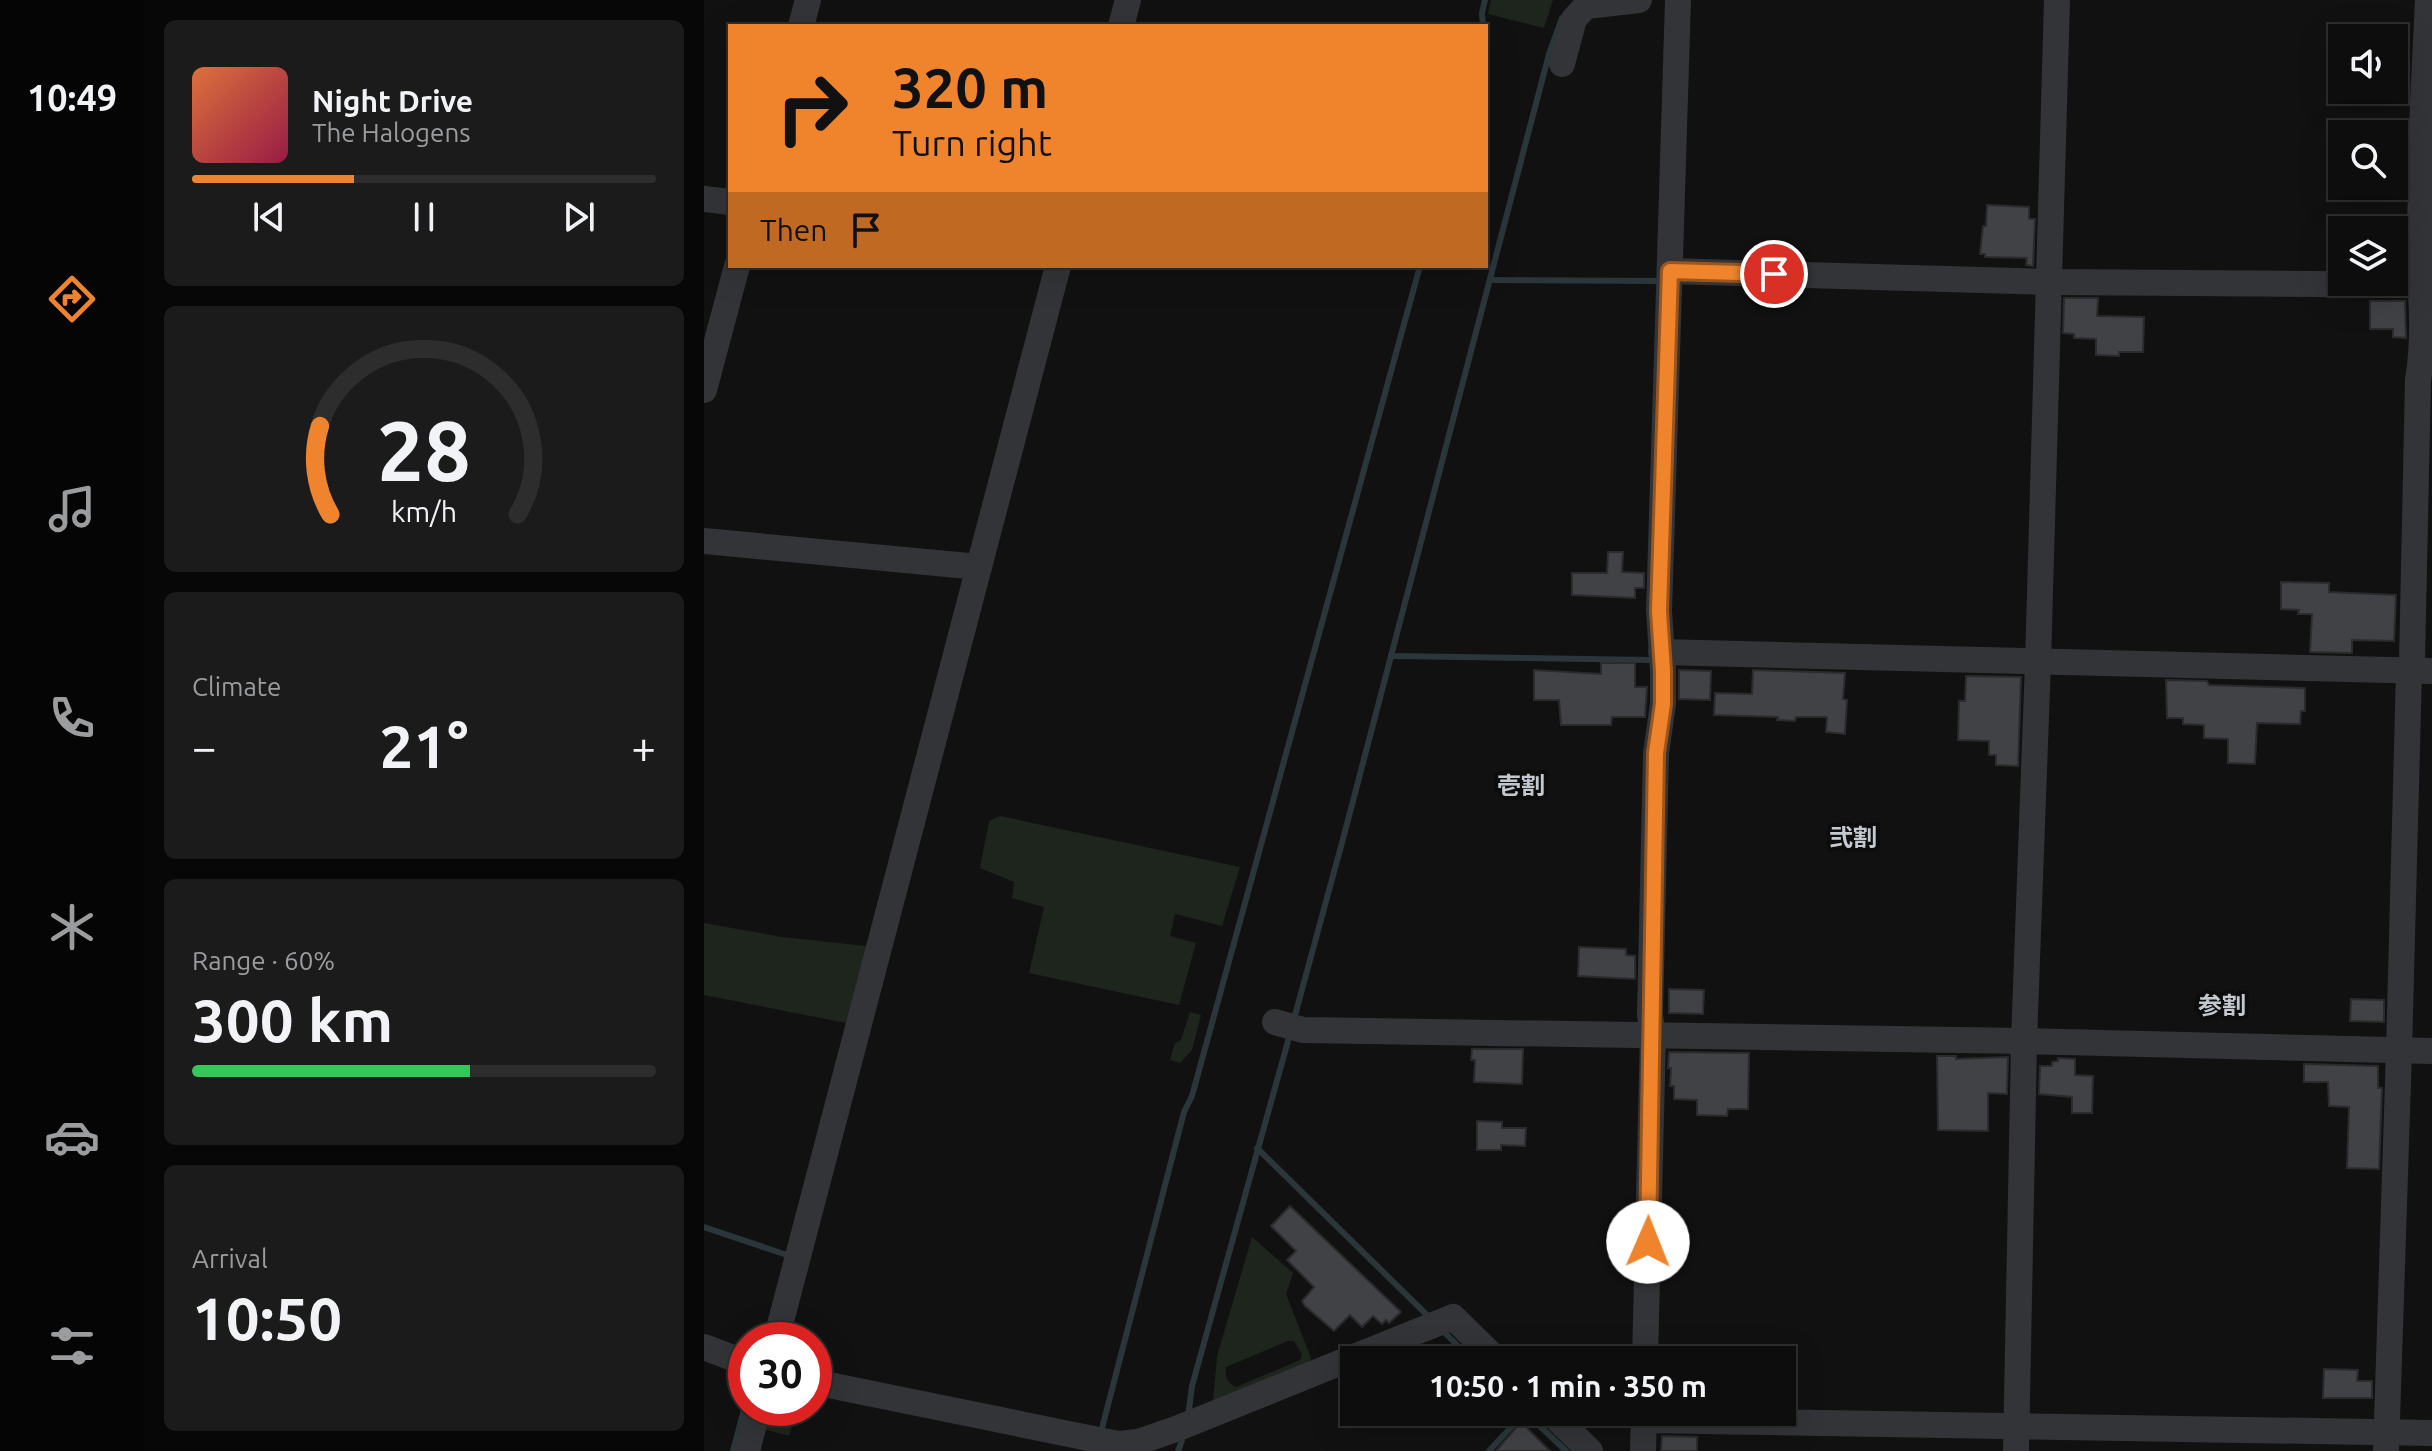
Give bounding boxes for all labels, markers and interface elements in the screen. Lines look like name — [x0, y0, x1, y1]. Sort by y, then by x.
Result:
map controls — [2328, 24, 2408, 296]
button: sound — [2328, 24, 2408, 104]
icon: right — [760, 56, 864, 160]
text: 320 m — [892, 56, 1048, 119]
text: 10:49 — [27, 77, 117, 118]
text: Night Drive — [312, 84, 473, 118]
text: The Halogens — [312, 118, 471, 147]
button: search — [2328, 120, 2408, 200]
text: Turn right — [892, 122, 1052, 163]
icon: previous — [247, 195, 291, 239]
icon: pause — [402, 195, 446, 239]
icon: next — [557, 195, 601, 239]
icon: arrive — [844, 208, 888, 252]
text: Then — [760, 213, 828, 247]
button: layers — [2328, 216, 2408, 296]
pin — [1740, 240, 1808, 308]
icon: arrive — [1752, 252, 1796, 296]
icon: directions — [44, 271, 100, 327]
text: 28 — [377, 403, 471, 497]
icon: music — [44, 481, 100, 537]
text: km/h — [391, 495, 457, 527]
text: Climate — [192, 672, 281, 701]
icon: phone — [44, 690, 100, 746]
text: 21° — [380, 712, 468, 779]
text: − — [192, 722, 217, 771]
text: + — [631, 722, 656, 771]
district label: 壱割 — [1497, 772, 1545, 799]
district label: 弐割 — [1829, 824, 1877, 851]
icon: climate — [44, 899, 100, 955]
text: Range · 60% — [192, 946, 335, 975]
text: 300 km — [192, 986, 393, 1053]
district label: 参割 — [2198, 992, 2246, 1019]
icon: car — [44, 1109, 100, 1165]
position arrow — [1606, 1200, 1690, 1284]
text: Arrival — [192, 1244, 268, 1273]
text: 10:50 — [192, 1284, 342, 1351]
icon: filters — [44, 1318, 100, 1374]
speed limit sign: 30 — [728, 1322, 832, 1426]
text: 10:50 · 1 min · 350 m — [1429, 1369, 1707, 1403]

